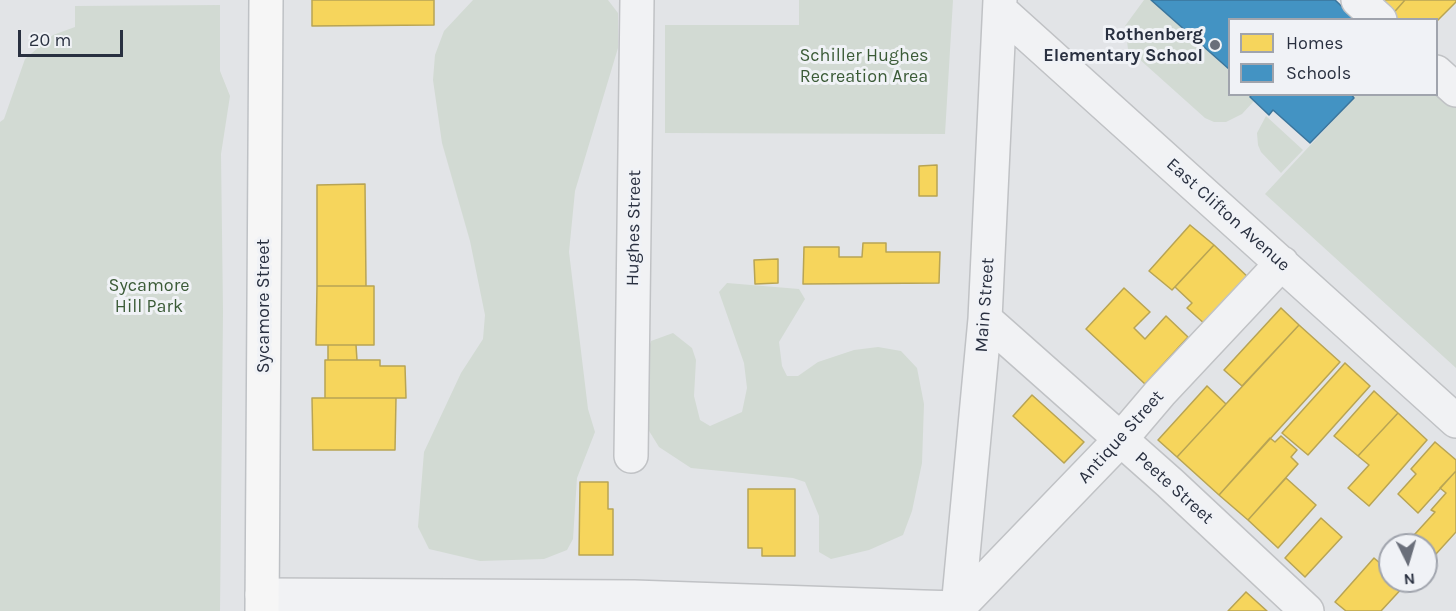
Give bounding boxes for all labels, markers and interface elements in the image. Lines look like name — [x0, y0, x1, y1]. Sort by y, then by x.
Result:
scale bar — [21, 18, 126, 56]
legend — [1228, 18, 1438, 96]
place label: Rothenberg Elementary School — [1043, 24, 1203, 66]
text: 20 m — [29, 29, 71, 51]
text: Homes — [1286, 32, 1343, 54]
marker: Rothenberg Elementary School — [1208, 38, 1222, 52]
park label: Schiller Hughes Recreation Area — [799, 45, 929, 88]
text: Schools — [1286, 62, 1351, 84]
street label: East Clifton Avenue — [1162, 154, 1294, 276]
street label: Hughes Street — [622, 170, 646, 286]
street label: Sycamore Street — [253, 239, 275, 373]
street label: Main Street — [971, 257, 999, 353]
park label: Sycamore Hill Park — [109, 275, 189, 318]
street label: Antique Street — [1074, 386, 1168, 488]
street label: Peete Street — [1130, 447, 1218, 529]
north arrow — [1378, 533, 1438, 593]
text: N — [1403, 569, 1416, 589]

